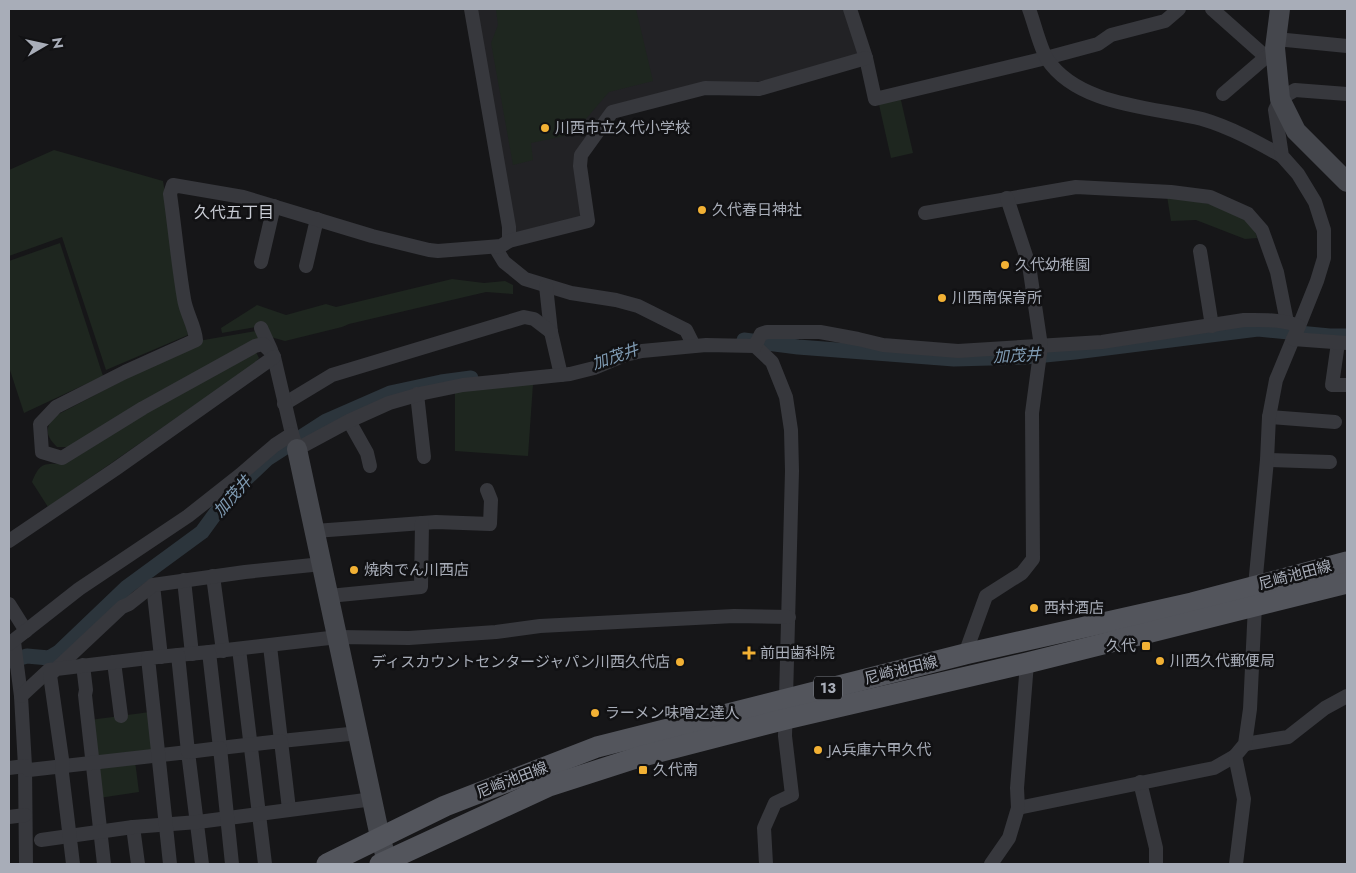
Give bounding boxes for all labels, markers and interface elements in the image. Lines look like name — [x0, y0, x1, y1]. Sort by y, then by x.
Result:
north arrow — [20, 20, 70, 70]
text: N — [47, 36, 69, 50]
place label: 川西市立久代小学校 — [555, 117, 690, 139]
marker: 川西市立久代小学校 — [539, 122, 551, 134]
place label: 久代春日神社 — [712, 199, 802, 221]
district label: 久代五丁目 — [194, 201, 274, 224]
marker: 久代春日神社 — [696, 204, 708, 216]
place label: 久代幼稚園 — [1015, 254, 1090, 276]
marker: 久代幼稚園 — [999, 259, 1011, 271]
place label: 川西南保育所 — [952, 287, 1042, 309]
marker: 川西南保育所 — [936, 292, 948, 304]
water label: 加茂井 — [589, 337, 643, 375]
water label: 加茂井 — [992, 343, 1044, 368]
water label: 加茂井 — [208, 469, 258, 522]
street label: 尼崎池田線 — [1256, 555, 1334, 595]
place label: 焼肉でん川西店 — [364, 559, 469, 581]
marker: 焼肉でん川西店 — [348, 564, 360, 576]
place label: 西村酒店 — [1044, 597, 1104, 619]
marker: 西村酒店 — [1028, 602, 1040, 614]
place label: 久代 — [1106, 635, 1136, 657]
marker: 久代 — [1140, 640, 1152, 652]
place label: 前田歯科院 — [760, 642, 835, 664]
marker: 前田歯科院 — [742, 646, 756, 660]
street label: 尼崎池田線 — [862, 650, 940, 690]
place label: 川西久代郵便局 — [1170, 650, 1275, 672]
place label: ディスカウントセンタージャパン川西久代店 — [371, 651, 670, 673]
marker: 川西久代郵便局 — [1154, 655, 1166, 667]
marker: ディスカウントセンタージャパン川西久代店 — [674, 656, 686, 668]
road number: 13 — [814, 676, 842, 700]
place label: ラーメン味噌之達人 — [605, 702, 739, 724]
marker: ラーメン味噌之達人 — [589, 707, 601, 719]
place label: JA兵庫六甲久代 — [826, 739, 932, 761]
marker: JA兵庫六甲久代 — [812, 744, 824, 756]
street label: 尼崎池田線 — [473, 756, 551, 804]
place label: 久代南 — [653, 759, 698, 781]
marker: 久代南 — [637, 764, 649, 776]

